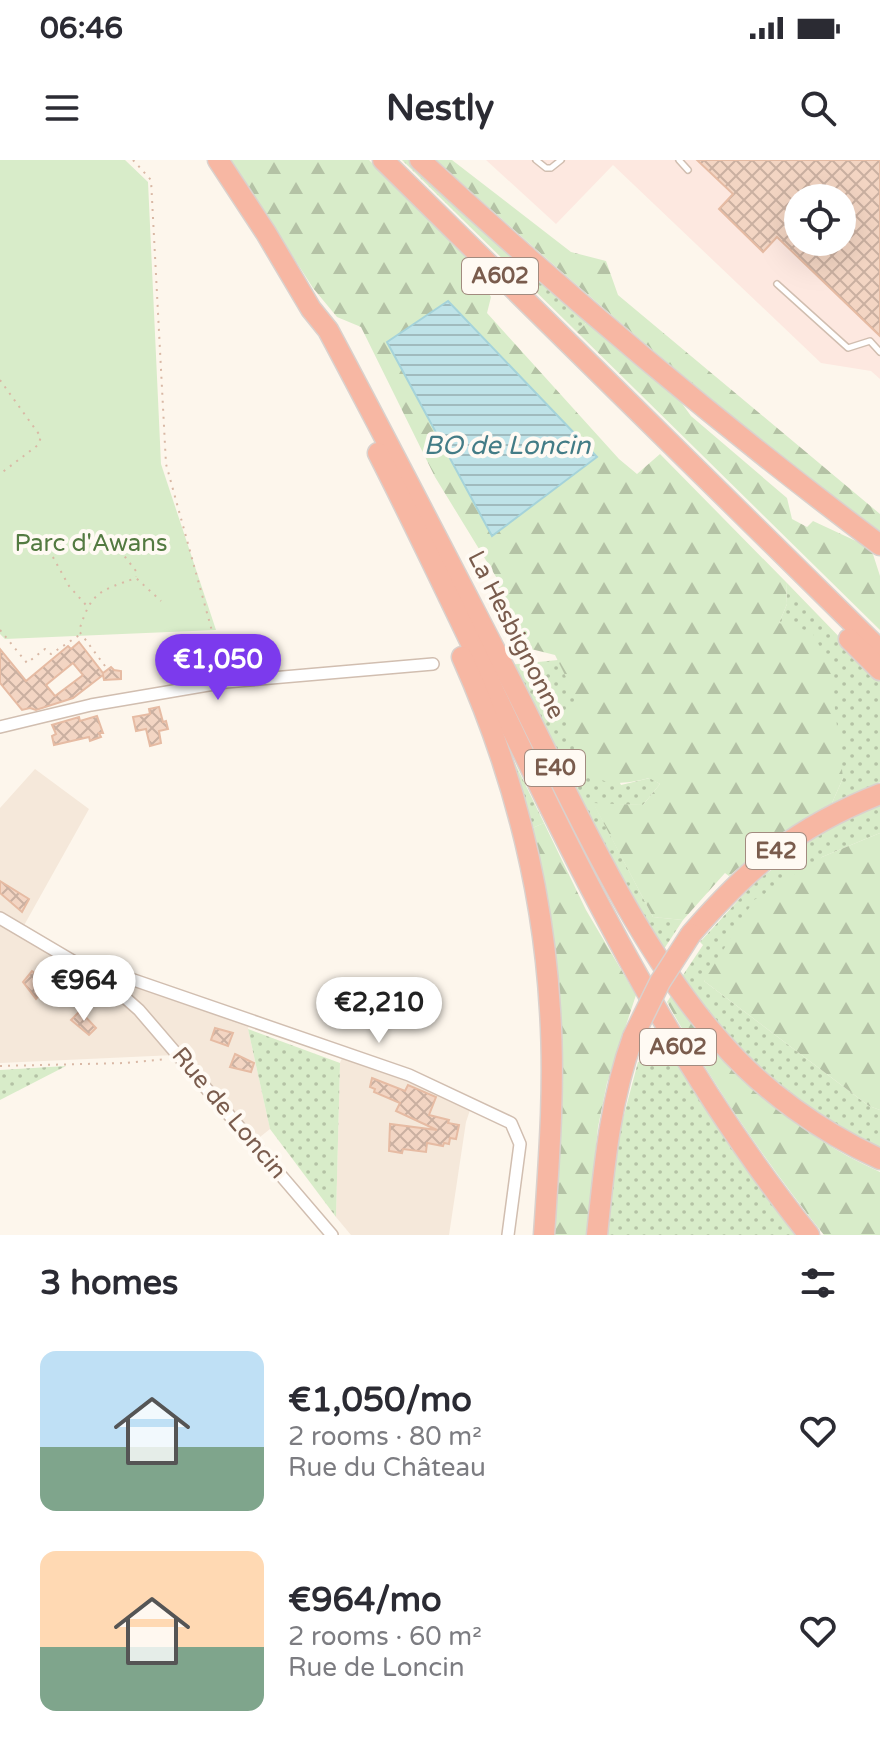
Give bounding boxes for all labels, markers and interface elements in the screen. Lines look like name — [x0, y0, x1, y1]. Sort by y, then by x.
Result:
text: 06:46 — [40, 10, 123, 47]
icon: menu — [40, 86, 84, 130]
icon: search — [796, 86, 840, 130]
text: Nestly — [386, 87, 494, 130]
map controls — [784, 184, 856, 256]
button: locate — [784, 184, 856, 256]
road number: A602 — [462, 258, 538, 294]
water label: BO de Loncin — [424, 430, 591, 461]
park label: Parc d'Awans — [15, 529, 167, 558]
street label: La Hesbignonne — [461, 546, 571, 724]
pin: €1,050 — [153, 634, 283, 702]
text: €1,050 — [173, 644, 263, 675]
road number: E40 — [525, 750, 585, 786]
road number: E42 — [746, 833, 806, 869]
pin: €964 — [37, 955, 131, 1023]
text: €964 — [51, 965, 117, 996]
pin: €2,210 — [314, 977, 444, 1045]
text: €2,210 — [334, 987, 424, 1018]
road number: A602 — [640, 1029, 716, 1065]
street label: Rue de Loncin — [166, 1041, 292, 1185]
icon: filters — [796, 1261, 840, 1305]
text: 3 homes — [40, 1263, 178, 1304]
text: €1,050/mo — [288, 1380, 472, 1421]
icon: home — [104, 1383, 200, 1479]
icon: heart — [796, 1409, 840, 1453]
text: 2 rooms · 80 m² — [288, 1421, 482, 1452]
text: Rue du Château — [288, 1452, 486, 1483]
text: €964/mo — [288, 1580, 442, 1621]
icon: home — [104, 1583, 200, 1679]
icon: heart — [796, 1609, 840, 1653]
text: 2 rooms · 60 m² — [288, 1621, 482, 1652]
text: Rue de Loncin — [288, 1652, 465, 1683]

